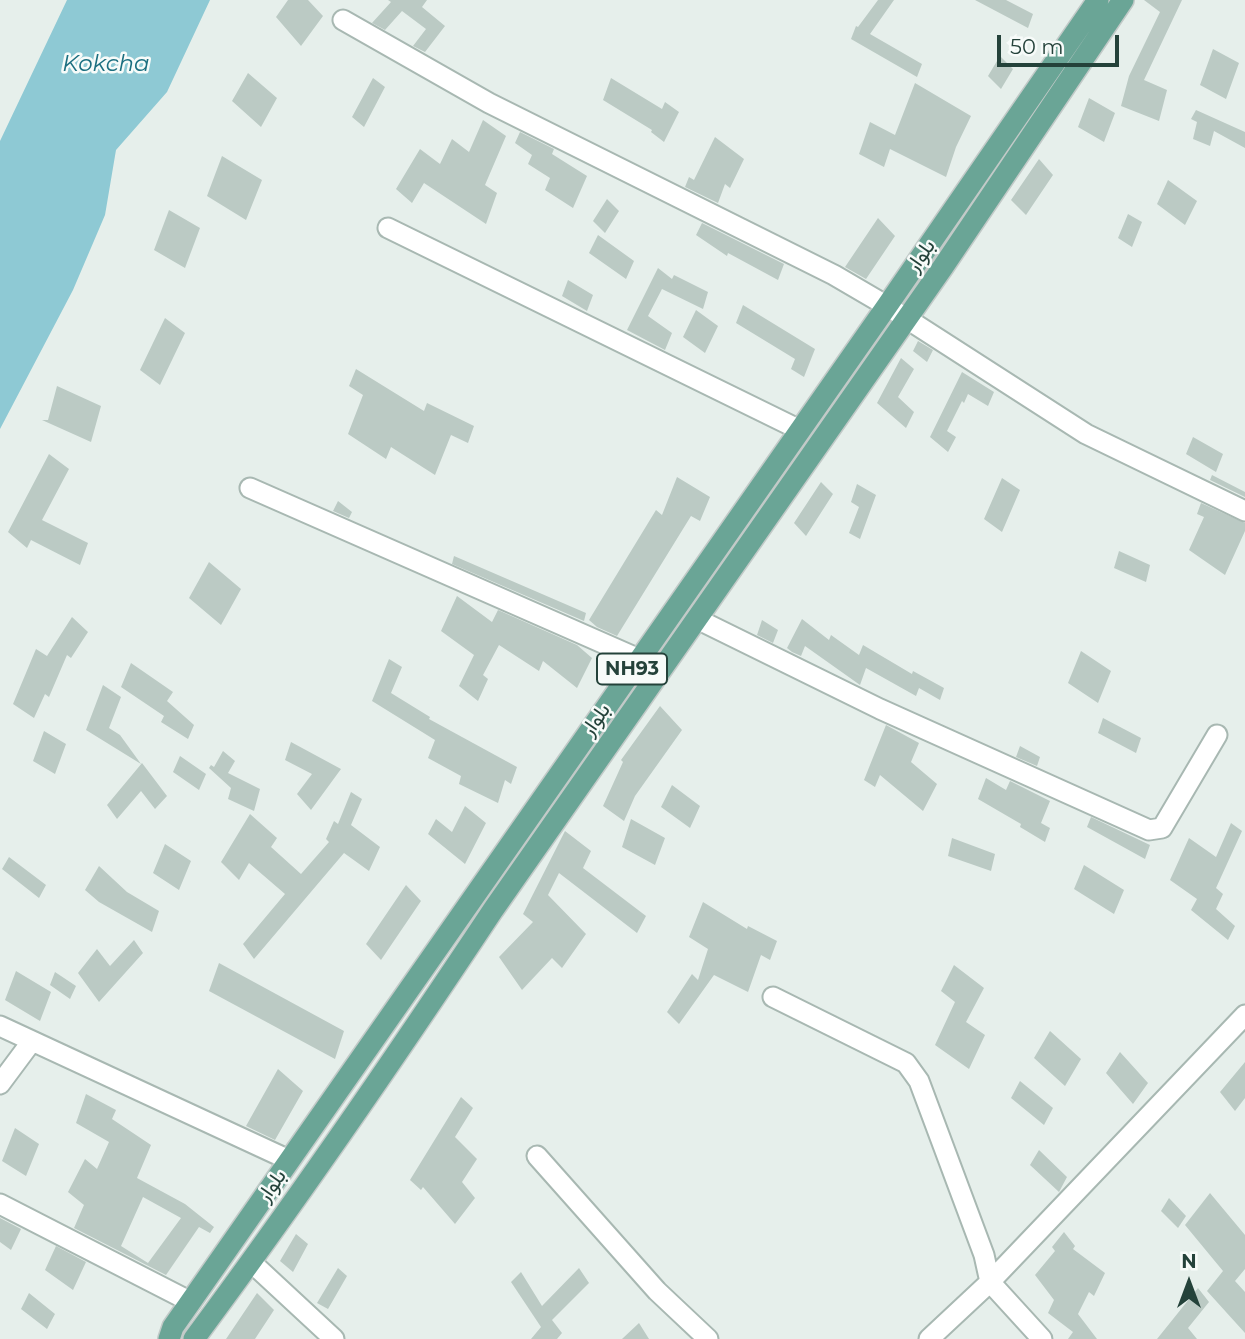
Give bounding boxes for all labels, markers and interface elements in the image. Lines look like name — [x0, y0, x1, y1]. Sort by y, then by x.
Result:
scale bar — [1000, 21, 1122, 65]
text: 50 m — [1010, 34, 1064, 59]
water label: Kokcha — [62, 50, 150, 78]
street label: بلوار — [901, 235, 941, 277]
road number: NH93 — [597, 654, 667, 684]
street label: بلوار — [576, 699, 616, 741]
street label: بلوار — [252, 1165, 292, 1207]
north arrow — [1154, 1248, 1224, 1318]
text: N — [1181, 1250, 1197, 1273]

